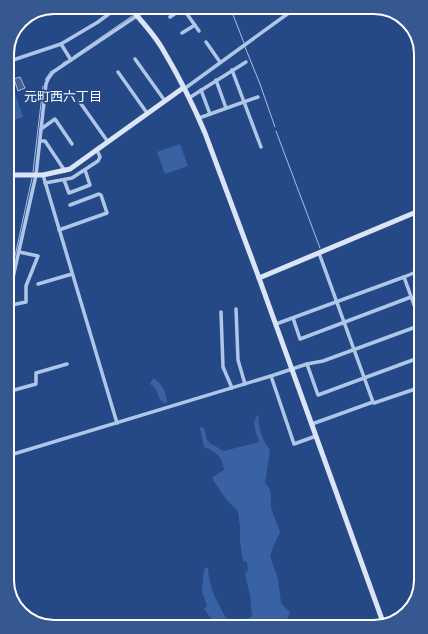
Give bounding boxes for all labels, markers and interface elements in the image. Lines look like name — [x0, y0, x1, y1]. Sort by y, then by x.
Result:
district label: 元町西六丁目 — [24, 88, 102, 104]

